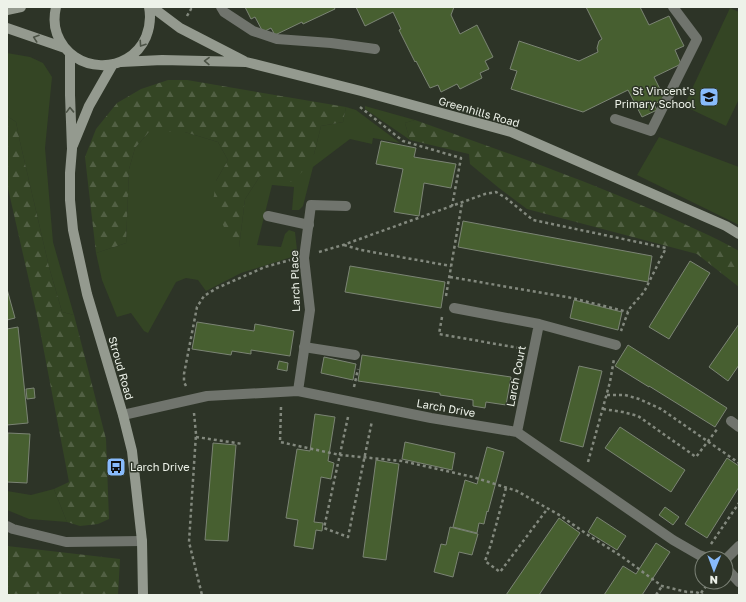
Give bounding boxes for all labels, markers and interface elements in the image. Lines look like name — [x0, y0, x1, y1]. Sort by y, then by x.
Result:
one-way arrow — [33, 35, 40, 43]
one-way arrow — [140, 39, 147, 46]
one-way arrow — [204, 57, 210, 65]
place label: St Vincent's Primary School — [615, 84, 695, 110]
school or university icon: St Vincent's Primary School — [698, 86, 720, 108]
street label: Greenhills Road — [437, 94, 521, 129]
one-way arrow — [66, 107, 75, 113]
street label: Larch Place — [287, 250, 302, 312]
street label: Stroud Road — [106, 335, 137, 401]
street label: Larch Court — [503, 344, 528, 408]
street label: Larch Drive — [416, 396, 477, 419]
bus stop icon: Larch Drive — [105, 456, 127, 478]
place label: Larch Drive — [130, 460, 190, 473]
north arrow — [694, 550, 734, 590]
text: N — [710, 574, 718, 587]

